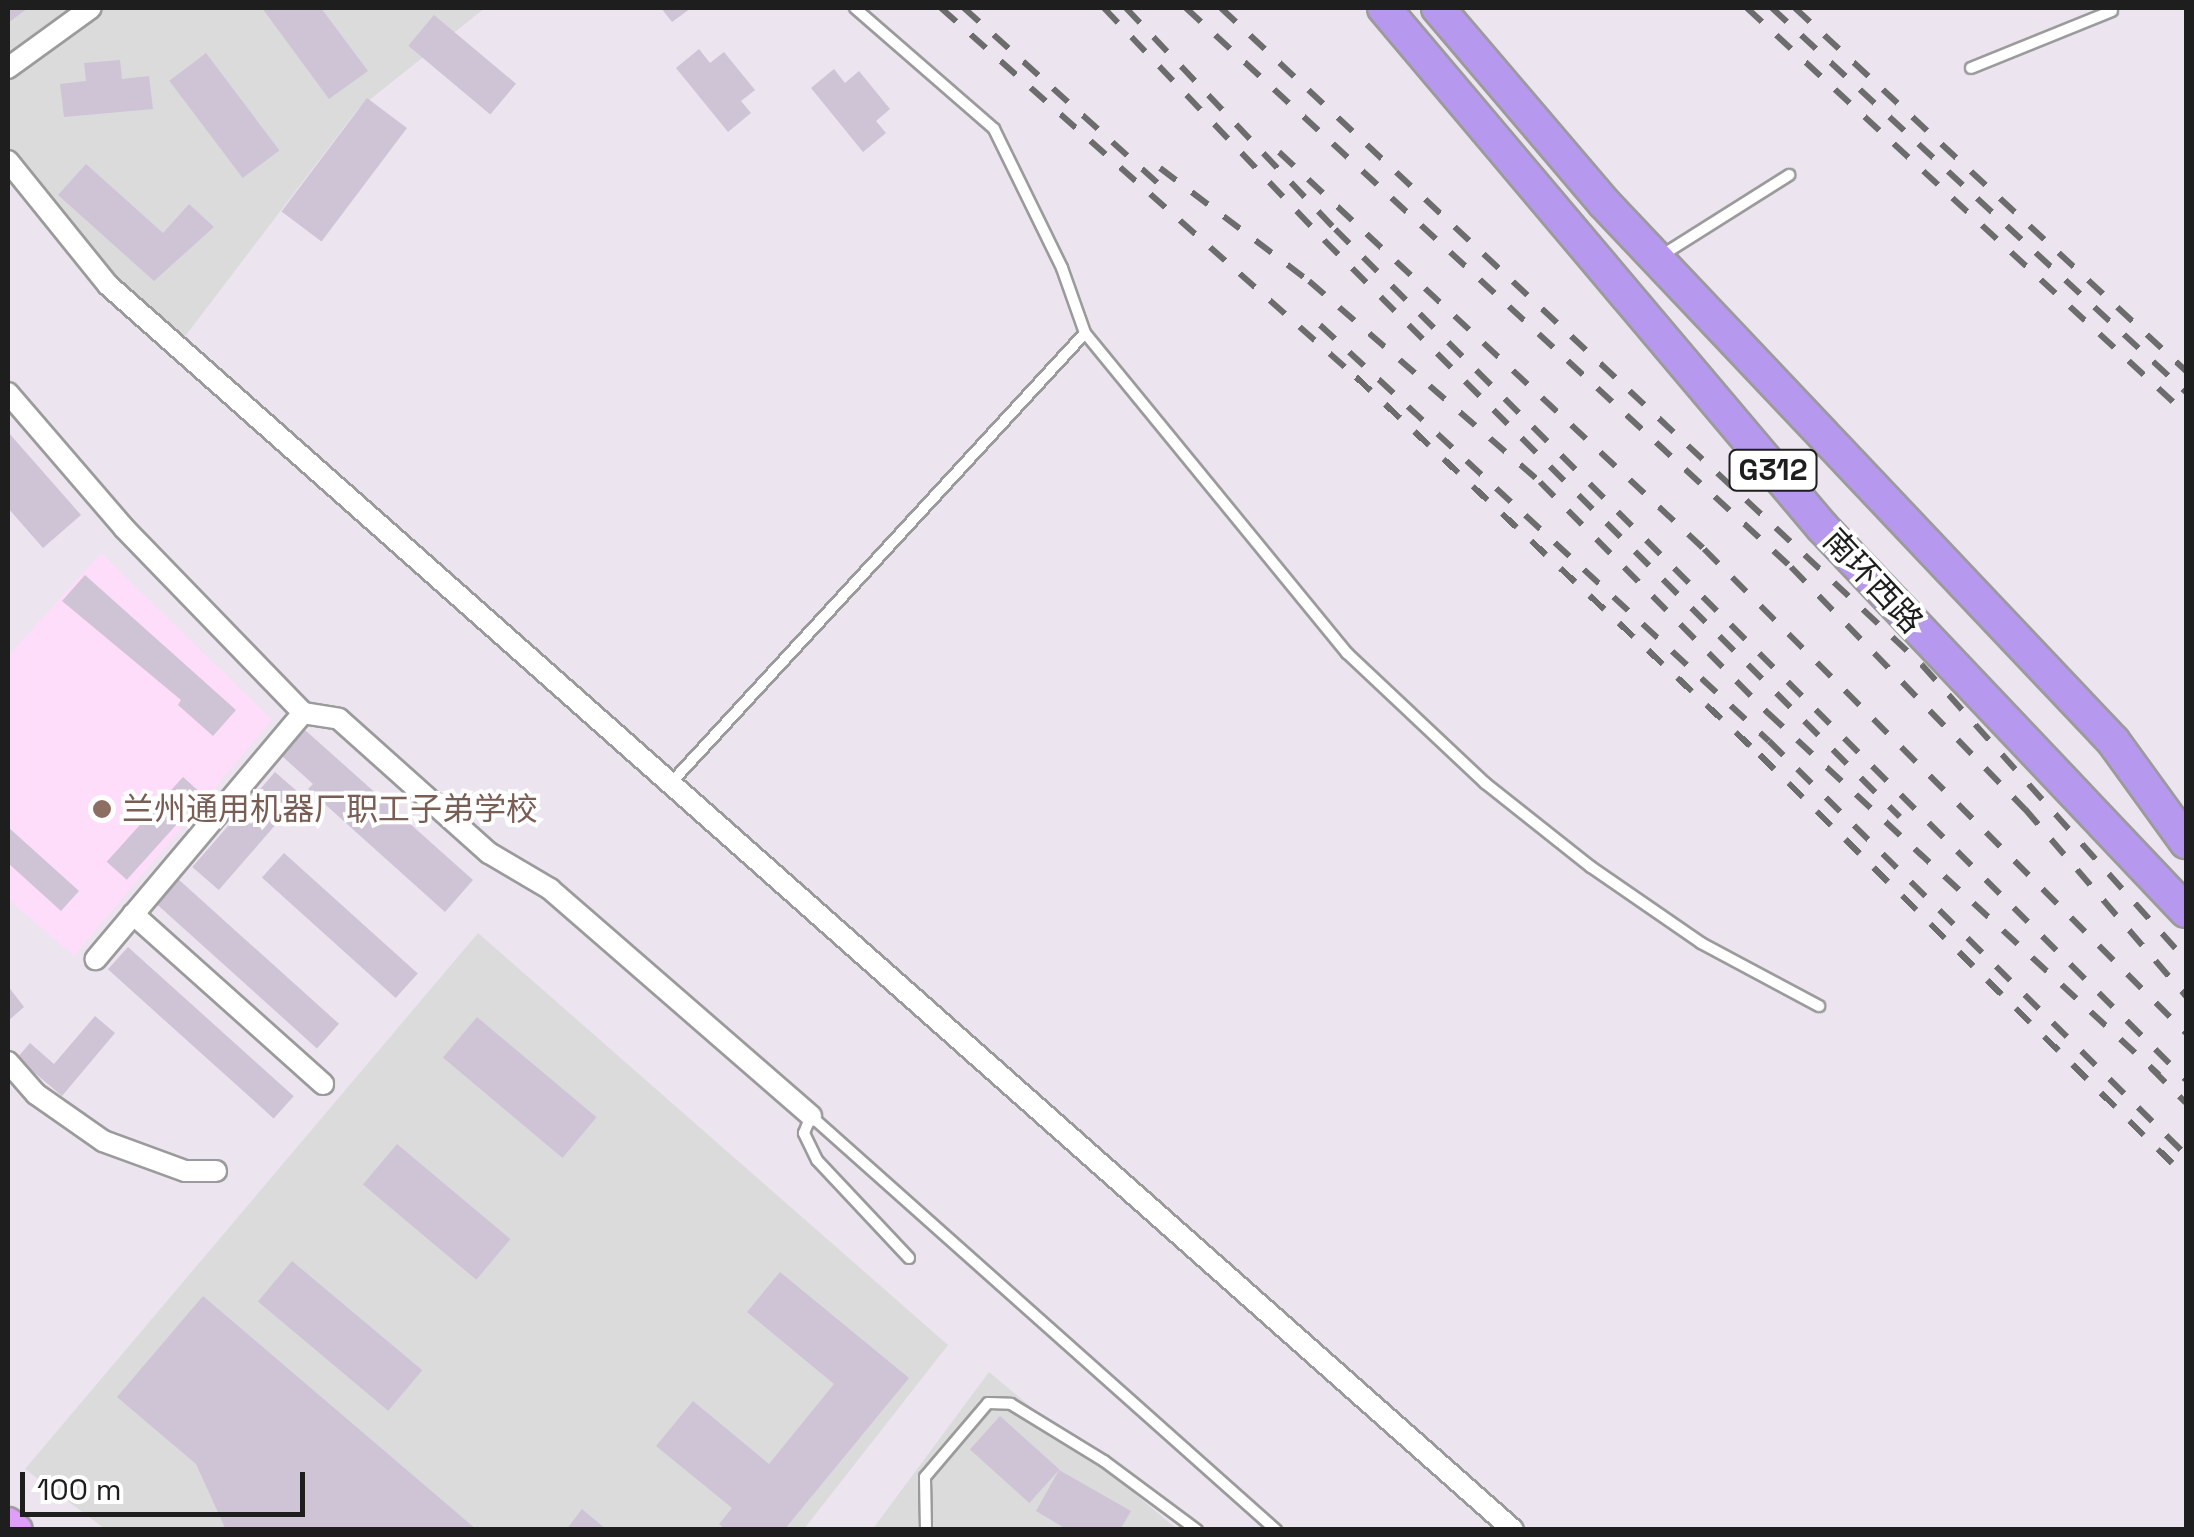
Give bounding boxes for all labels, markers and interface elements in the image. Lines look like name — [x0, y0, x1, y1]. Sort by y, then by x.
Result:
road number: G312 — [1728, 445, 1818, 495]
street label: 南环西路 — [1815, 521, 1931, 641]
place label: 兰州通用机器厂职工子弟学校 — [122, 790, 538, 828]
marker: 兰州通用机器厂职工子弟学校 — [91, 798, 113, 820]
scale bar — [25, 1452, 310, 1514]
text: 100 m — [37, 1470, 122, 1509]

